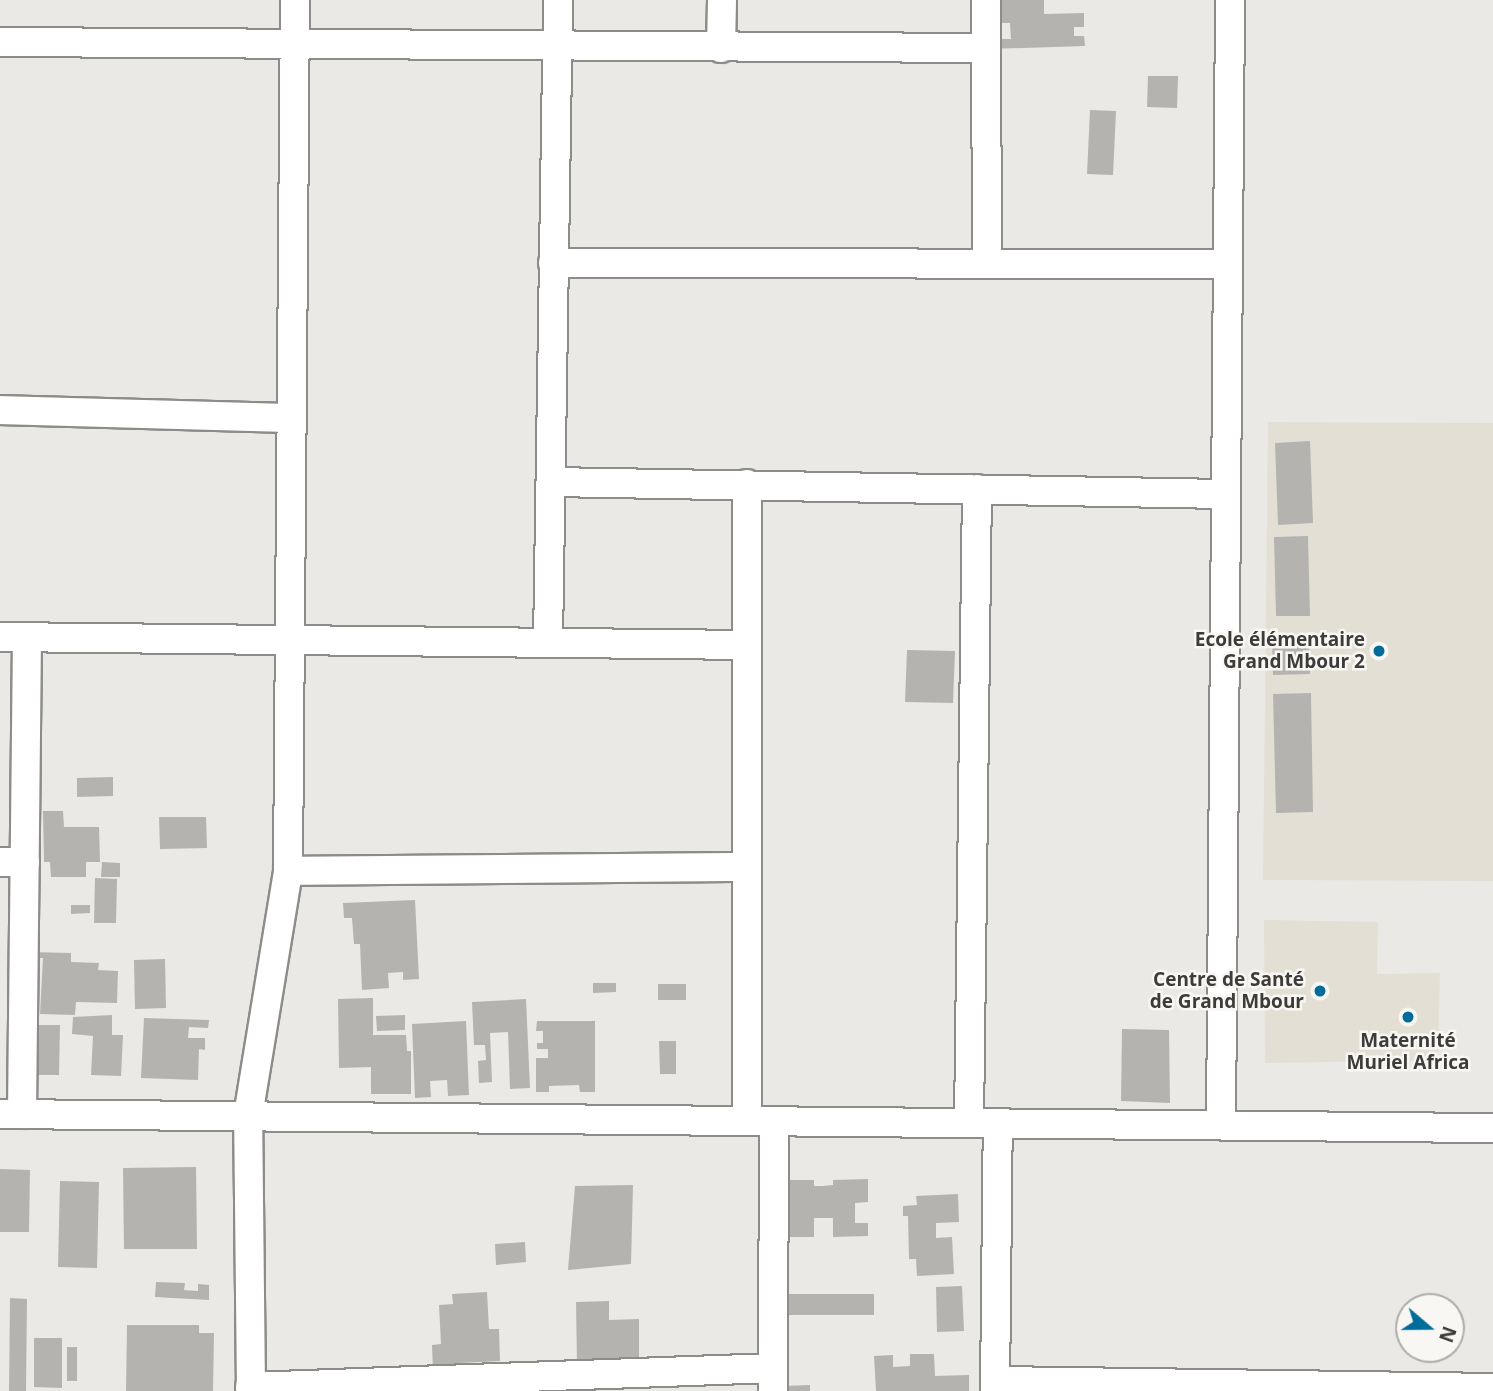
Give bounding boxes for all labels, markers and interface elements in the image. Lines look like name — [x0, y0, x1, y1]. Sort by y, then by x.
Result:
place label: Ecole élémentaire Grand Mbour 2 — [1195, 629, 1365, 673]
marker: Ecole élémentaire Grand Mbour 2 — [1371, 643, 1387, 659]
place label: Centre de Santé de Grand Mbour — [1150, 969, 1304, 1013]
marker: Centre de Santé de Grand Mbour — [1310, 981, 1330, 1001]
marker: Maternité Muriel Africa — [1398, 1007, 1418, 1027]
place label: Maternité Muriel Africa — [1347, 1030, 1469, 1074]
north arrow — [1395, 1293, 1465, 1363]
text: N — [1433, 1323, 1463, 1346]

